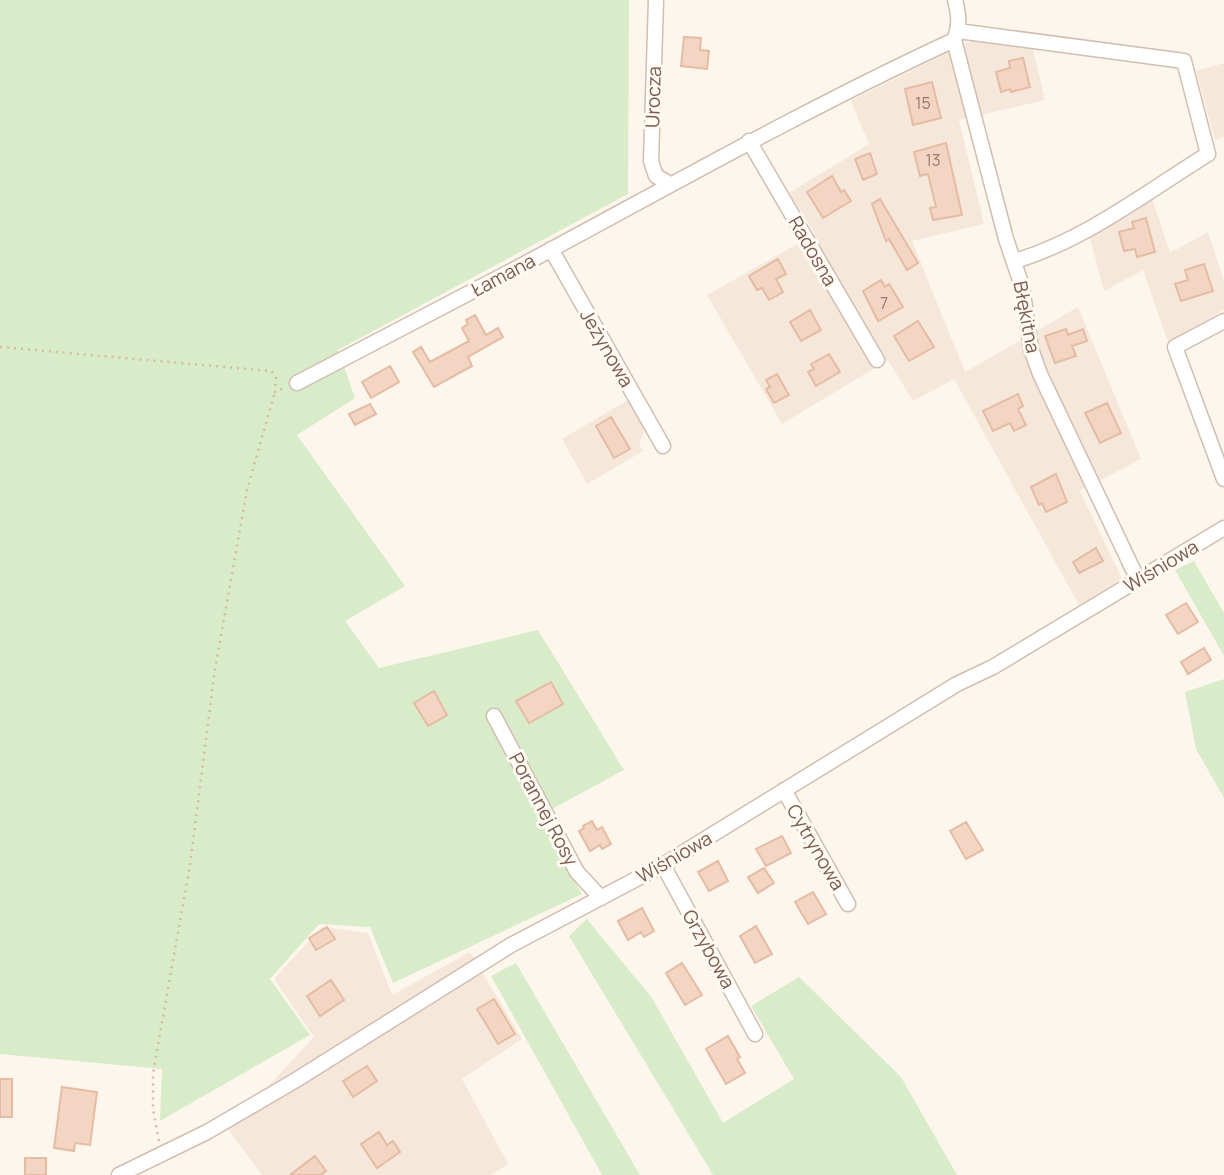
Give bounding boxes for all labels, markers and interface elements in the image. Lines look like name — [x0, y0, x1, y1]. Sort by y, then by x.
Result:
street label: Urocza — [639, 66, 667, 128]
house number: 15 — [915, 92, 931, 114]
house number: 13 — [925, 149, 941, 171]
street label: Radosna — [783, 211, 843, 291]
street label: Łamana — [466, 247, 540, 303]
street label: Błękitna — [1007, 279, 1047, 355]
house number: 7 — [880, 292, 888, 314]
street label: Jeżynowa — [574, 304, 640, 392]
street label: Wiśniowa — [1119, 533, 1203, 599]
street label: Porannej Rosy — [503, 748, 585, 870]
street label: Cytrynowa — [781, 799, 851, 895]
street label: Wiśniowa — [632, 825, 716, 889]
street label: Grzybowa — [677, 905, 741, 993]

